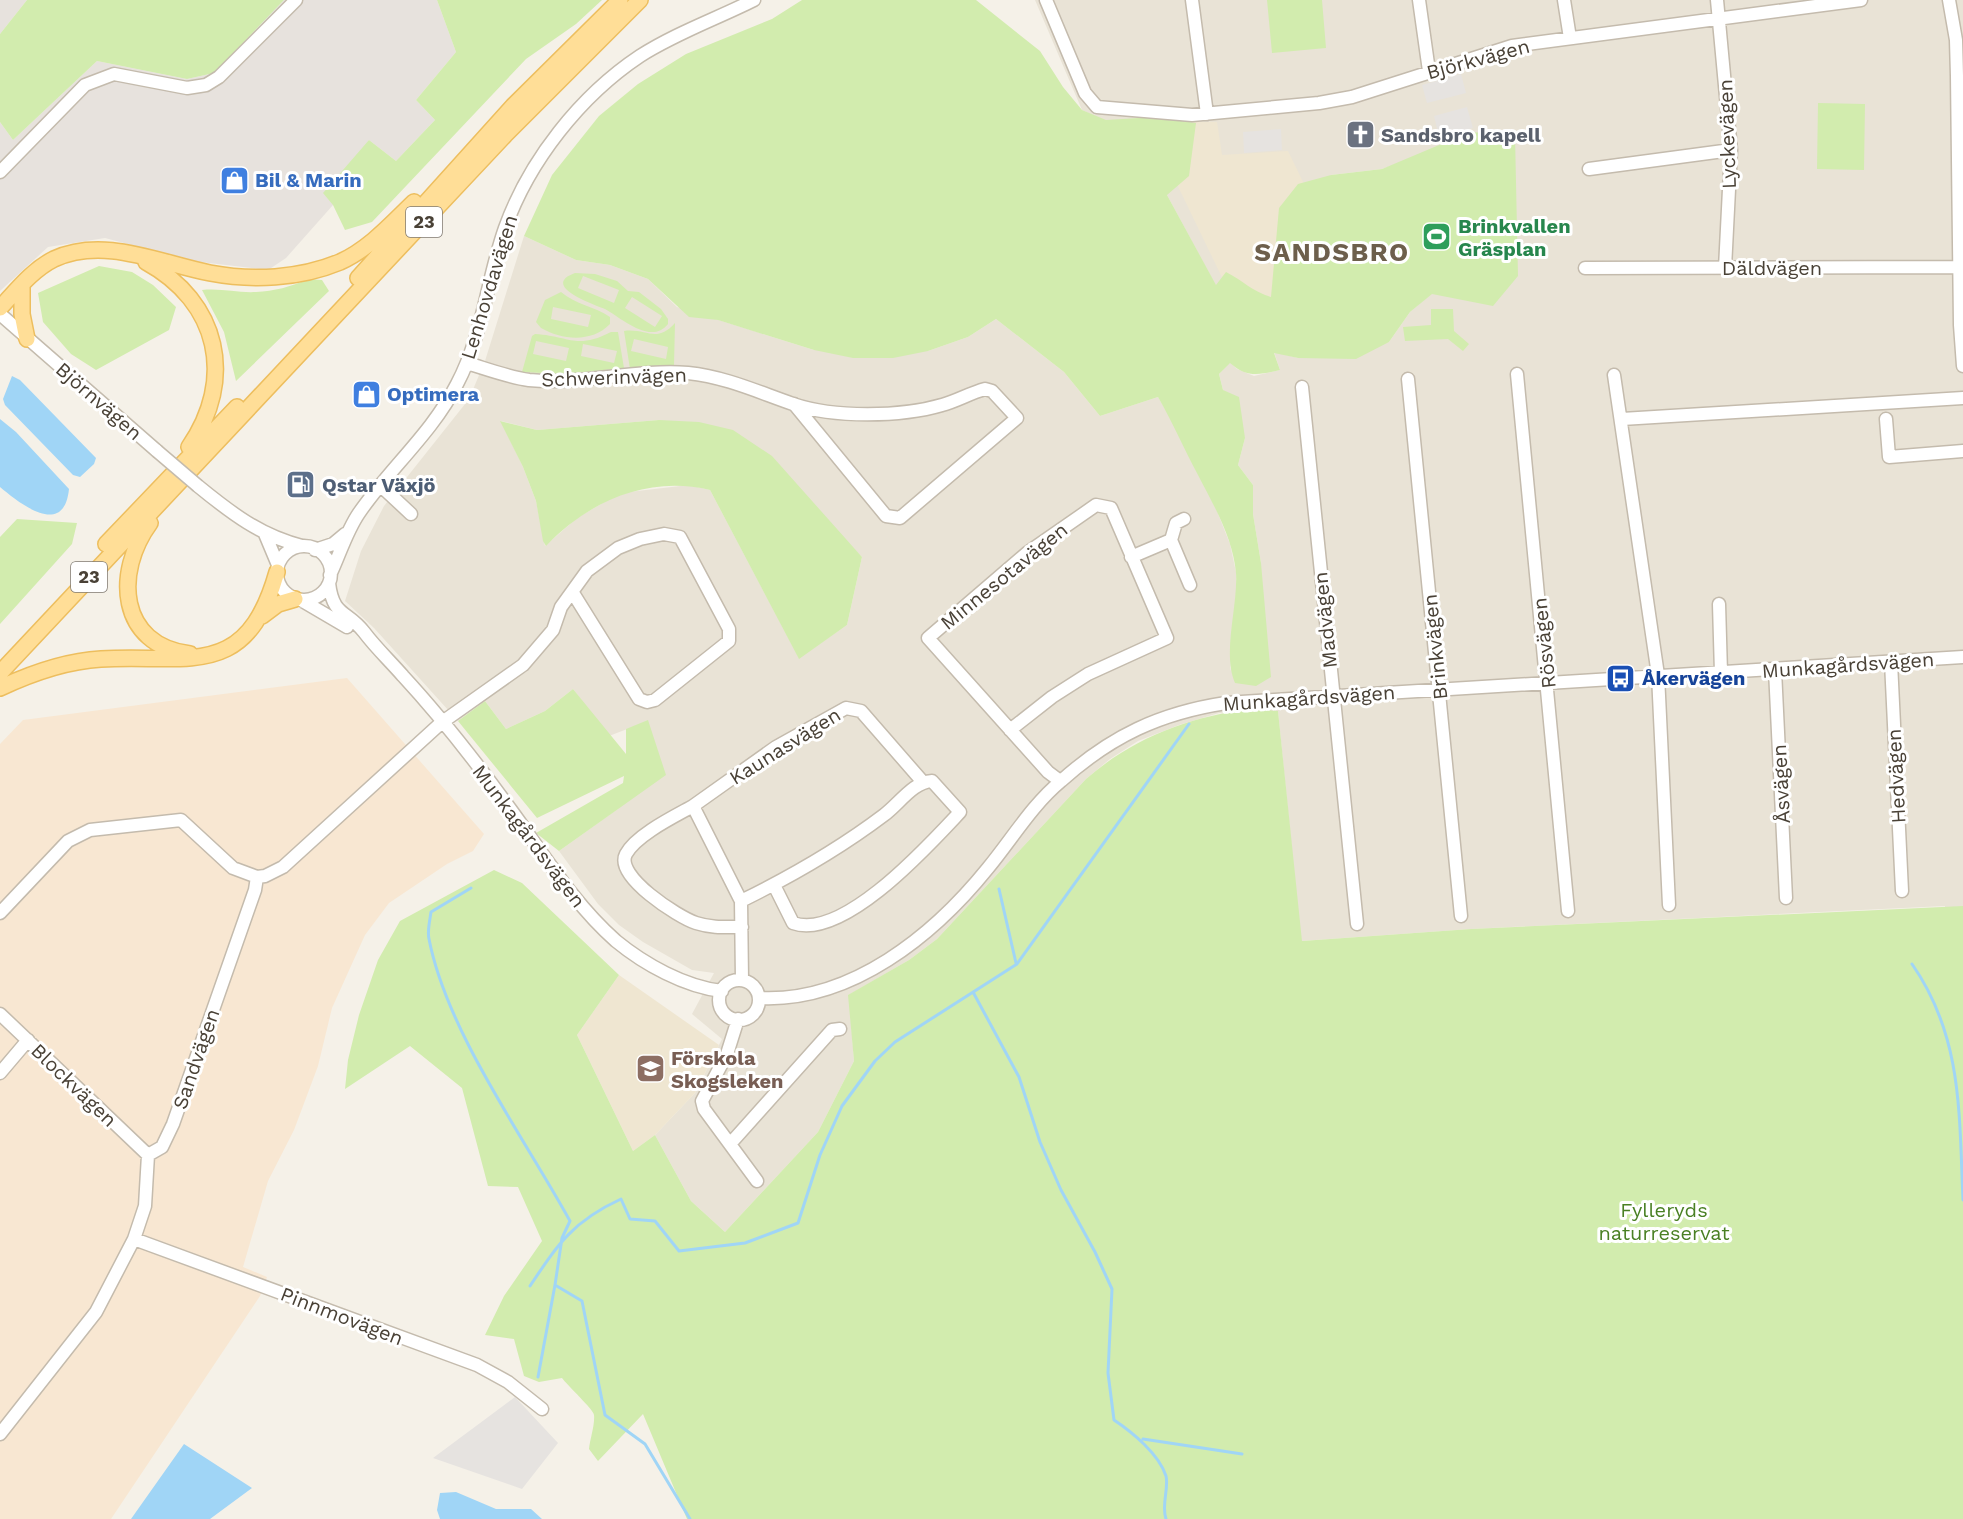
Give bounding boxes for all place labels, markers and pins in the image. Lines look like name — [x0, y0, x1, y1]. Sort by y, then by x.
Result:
church icon: Sandsbro kapell — [1344, 119, 1376, 151]
place label: Sandsbro kapell — [1381, 123, 1541, 147]
shop icon: Bil & Marin — [218, 164, 250, 196]
place label: Bil & Marin — [255, 168, 362, 192]
place label: Brinkvallen Gräsplan — [1458, 214, 1571, 261]
sports icon: Brinkvallen Gräsplan — [1421, 221, 1453, 253]
shop icon: Optimera — [350, 378, 382, 410]
place label: Optimera — [387, 382, 480, 406]
fuel station icon: Qstar Växjö — [285, 469, 317, 501]
place label: Qstar Växjö — [322, 473, 435, 497]
bus stop icon: Åkervägen — [1605, 662, 1637, 694]
place label: Åkervägen — [1642, 666, 1746, 690]
place label: Förskola Skogsleken — [671, 1046, 784, 1093]
school or university icon: Förskola Skogsleken — [634, 1053, 666, 1085]

